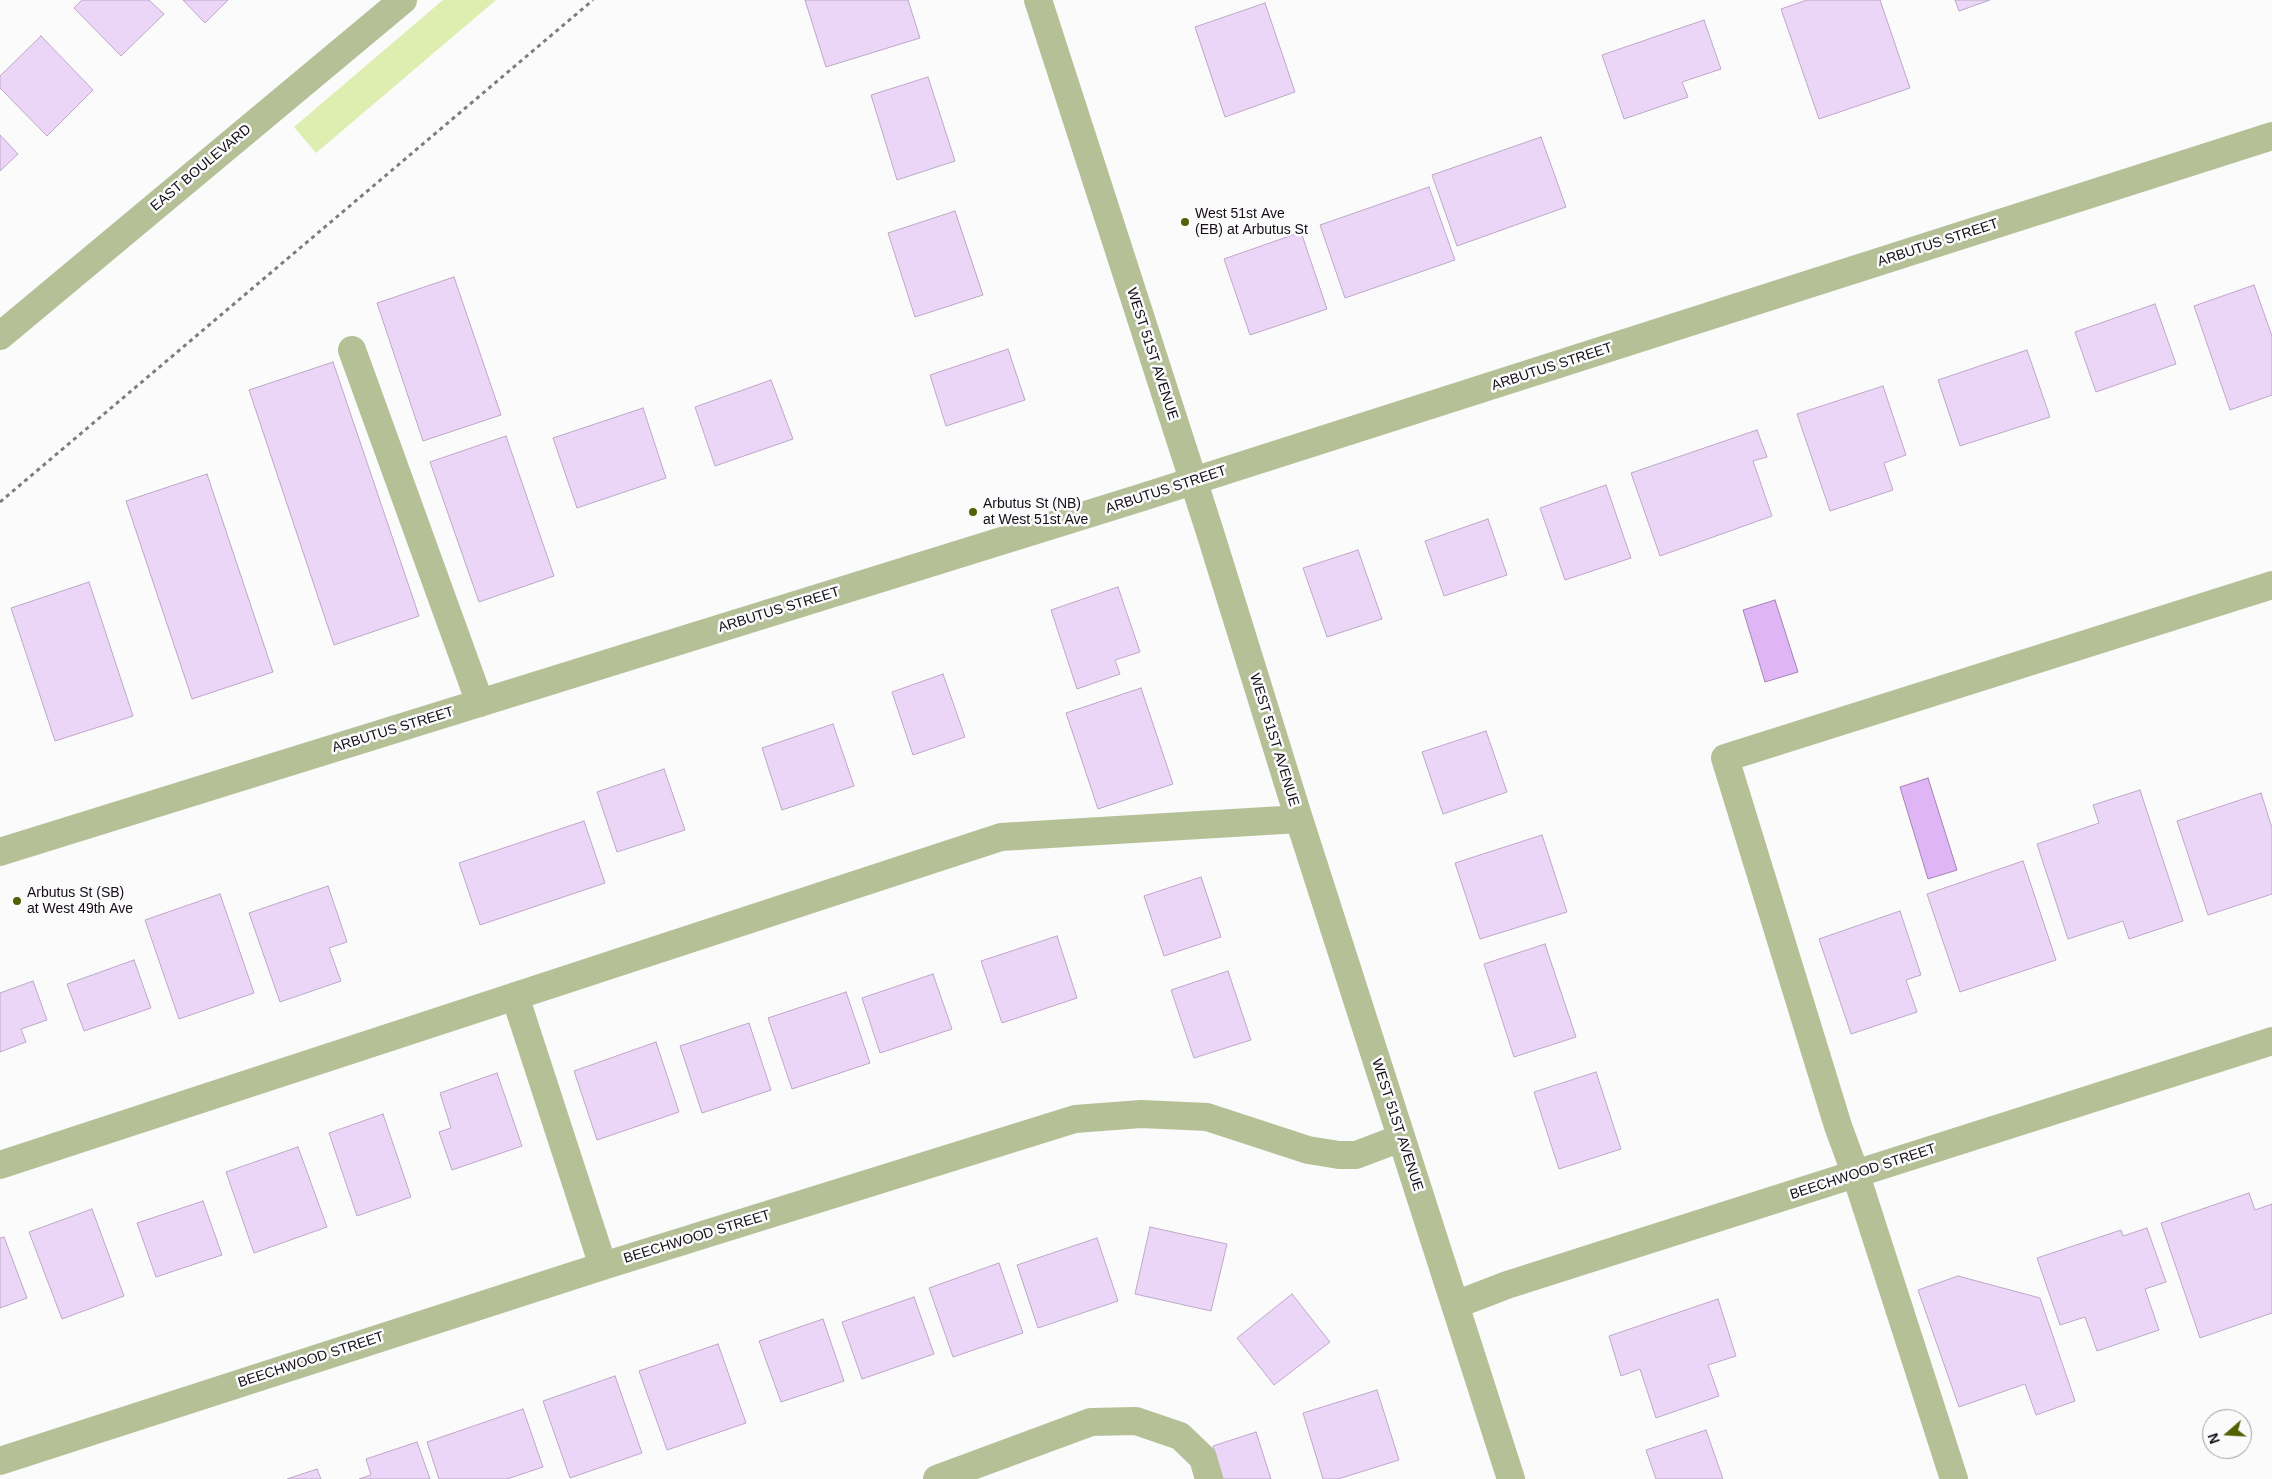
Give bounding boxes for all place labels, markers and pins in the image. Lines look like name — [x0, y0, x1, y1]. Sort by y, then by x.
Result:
place label: West 51st Ave (EB) at Arbutus St — [1195, 206, 1308, 238]
marker: West 51st Ave (EB) at Arbutus St — [1179, 216, 1191, 228]
place label: Arbutus St (NB) at West 51st Ave — [983, 496, 1088, 528]
marker: Arbutus St (NB) at West 51st Ave — [967, 506, 979, 518]
place label: Arbutus St (SB) at West 49th Ave — [27, 885, 133, 918]
marker: Arbutus St (SB) at West 49th Ave — [11, 895, 23, 907]

